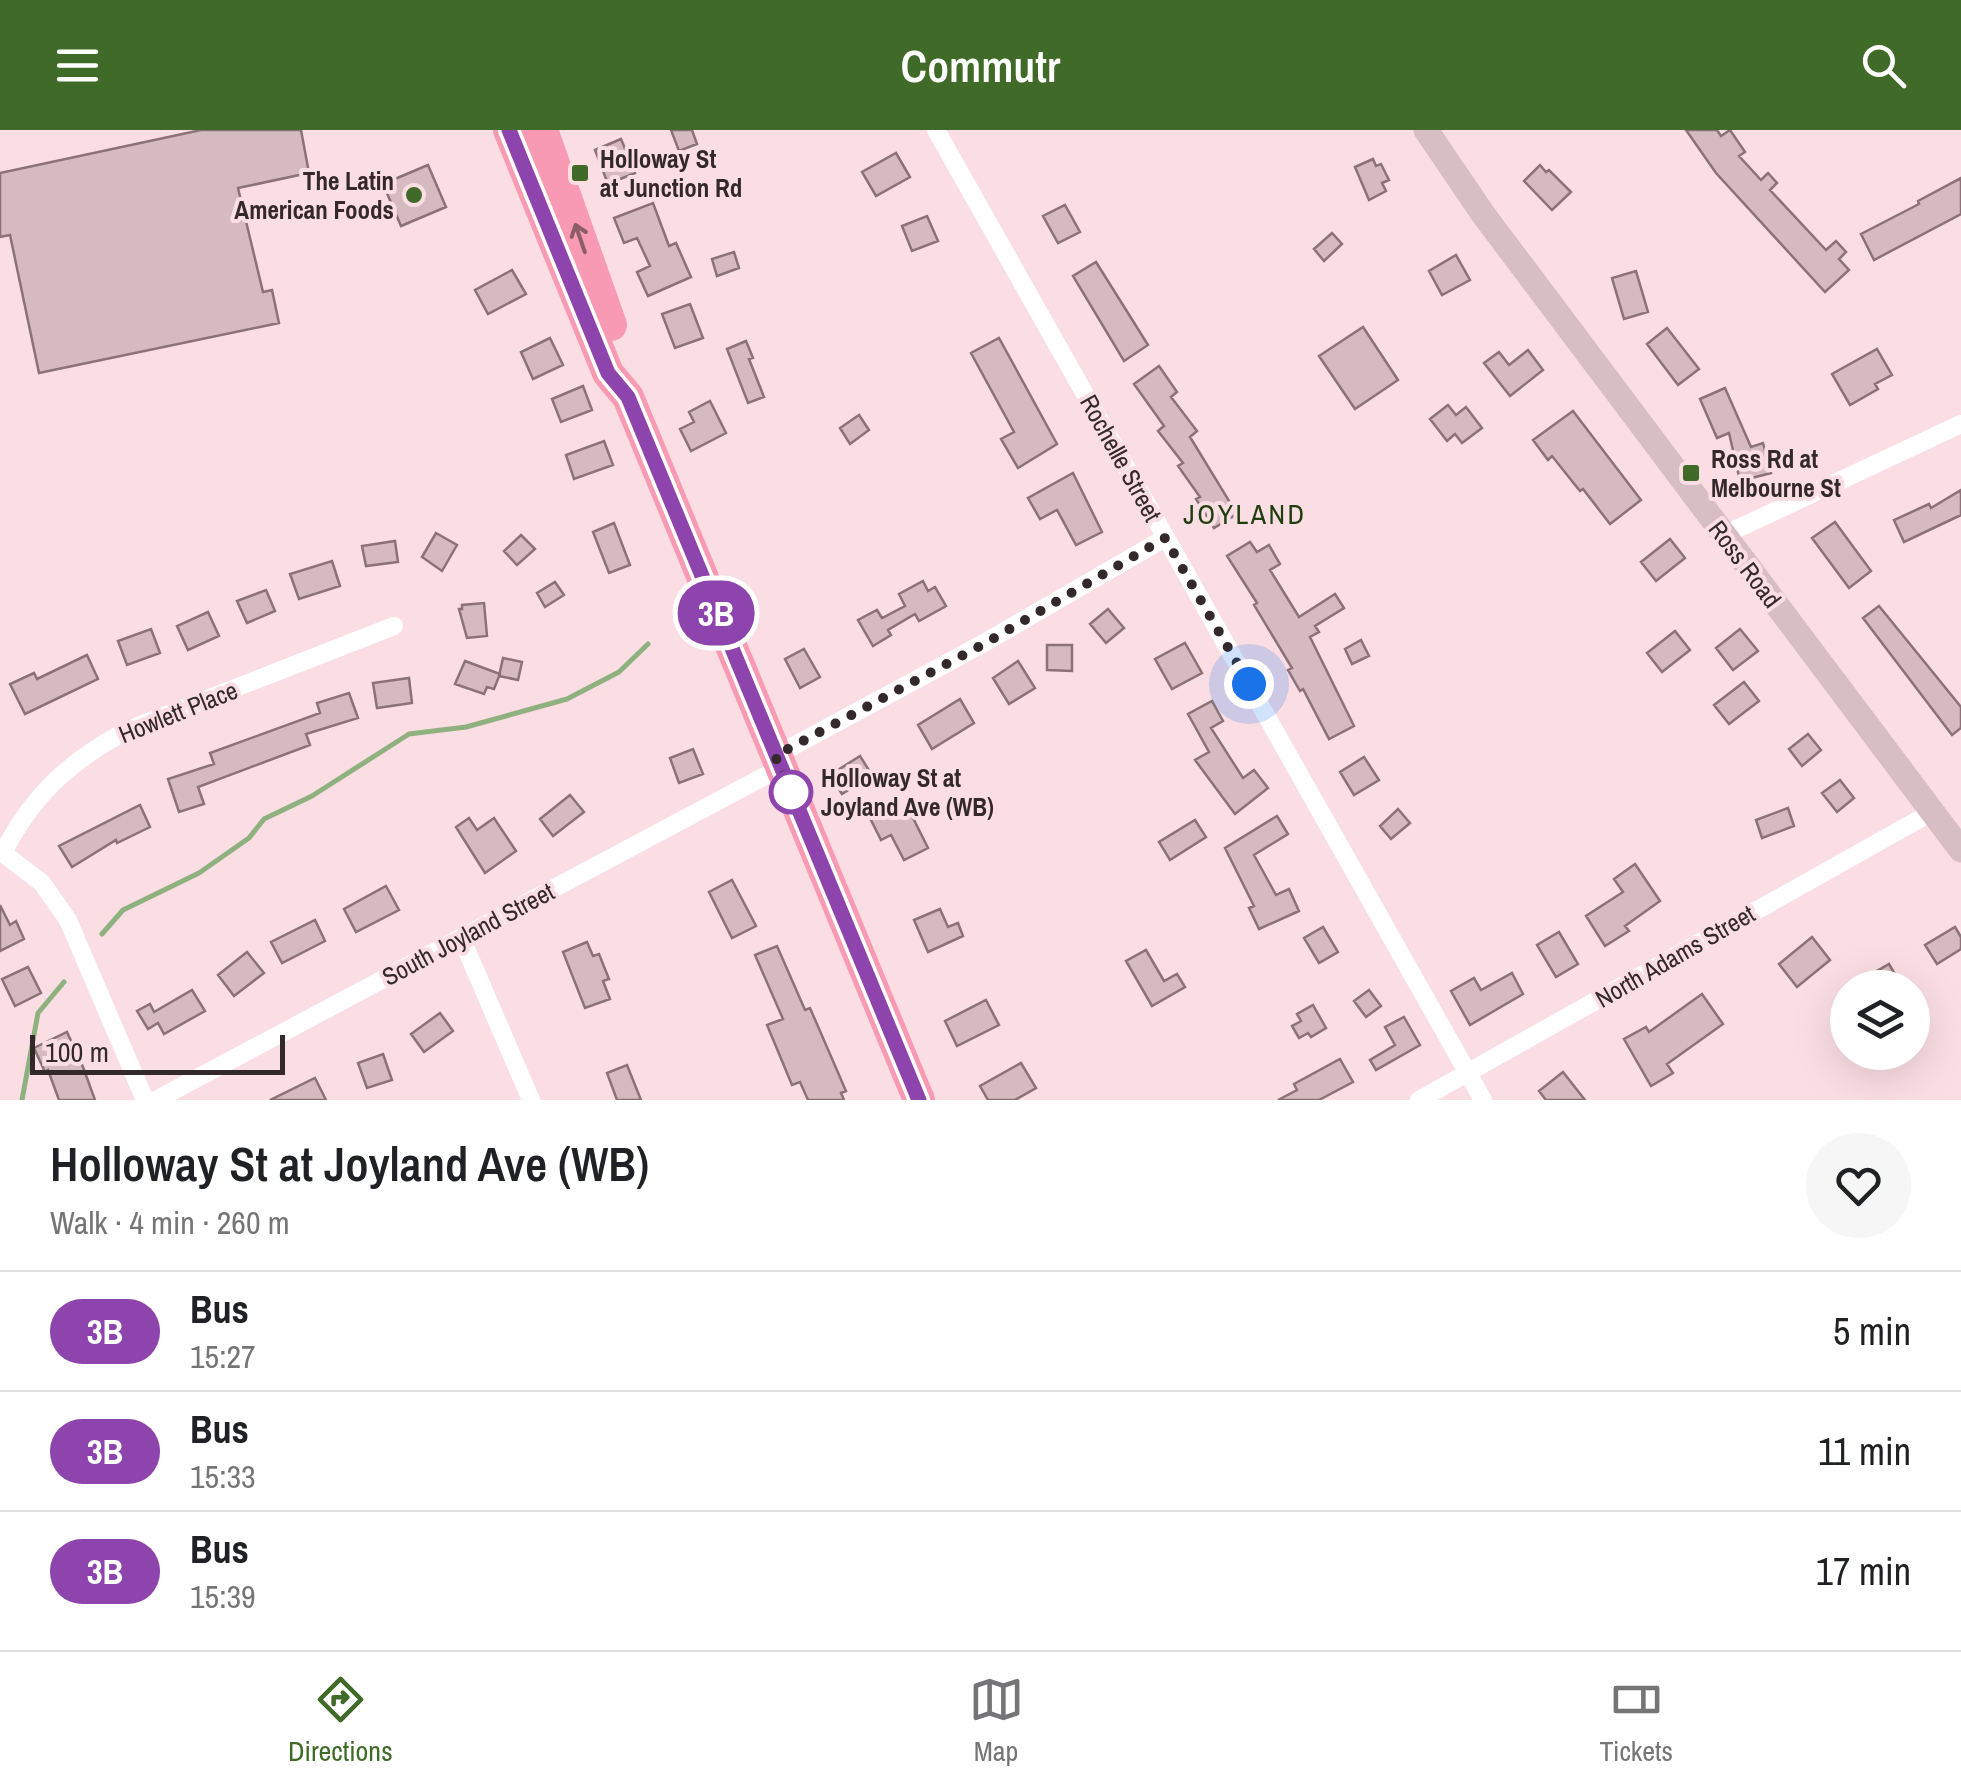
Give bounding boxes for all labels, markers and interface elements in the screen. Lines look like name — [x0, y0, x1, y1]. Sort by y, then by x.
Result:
text: Commutr — [901, 35, 1060, 96]
icon: menu — [50, 38, 105, 93]
icon: search — [1856, 38, 1911, 93]
place label: Holloway St at Junction Rd — [600, 142, 742, 205]
marker: Holloway St at Junction Rd — [569, 162, 591, 184]
place label: The Latin American Foods — [234, 164, 394, 227]
marker: The Latin American Foods — [403, 184, 425, 206]
one-way arrow — [570, 223, 588, 254]
street label: Rochelle Street — [1072, 388, 1170, 528]
place label: Ross Rd at Melbourne St — [1711, 442, 1841, 505]
marker: Ross Rd at Melbourne St — [1680, 462, 1702, 484]
district label: JOYLAND — [1183, 495, 1307, 533]
street label: Ross Road — [1701, 513, 1789, 615]
line badge: 3B — [671, 580, 761, 646]
text: 3B — [698, 590, 734, 637]
your location — [1224, 659, 1274, 709]
street label: Howlett Place — [114, 673, 242, 751]
place label: Holloway St at Joyland Ave (WB) — [821, 761, 994, 824]
marker: Holloway St at Joyland Ave (WB) — [770, 771, 812, 813]
street label: South Joyland Street — [376, 874, 560, 994]
street label: North Adams Street — [1589, 896, 1761, 1015]
map controls — [1830, 970, 1930, 1070]
button: layers — [1830, 970, 1930, 1070]
scale bar — [30, 1030, 285, 1074]
text: 100 m — [45, 1033, 109, 1071]
text: Holloway St at Joyland Ave (WB) — [50, 1131, 649, 1196]
button: heart — [1806, 1133, 1911, 1238]
text: Walk · 4 min · 260 m — [50, 1201, 290, 1244]
text: Bus — [190, 1284, 249, 1335]
text: 5 min — [1833, 1306, 1911, 1357]
text: 3B — [87, 1308, 123, 1355]
text: 15:27 — [190, 1335, 256, 1378]
text: Bus — [190, 1404, 249, 1455]
text: 11 min — [1818, 1426, 1911, 1477]
text: 3B — [87, 1428, 123, 1475]
text: 15:33 — [190, 1455, 256, 1498]
text: Bus — [190, 1524, 249, 1575]
text: 17 min — [1816, 1546, 1911, 1597]
text: 3B — [87, 1548, 123, 1595]
text: 15:39 — [190, 1575, 256, 1618]
tab: Directions — [288, 1672, 393, 1770]
tab: Map — [969, 1672, 1024, 1770]
tab: Tickets — [1599, 1672, 1673, 1770]

